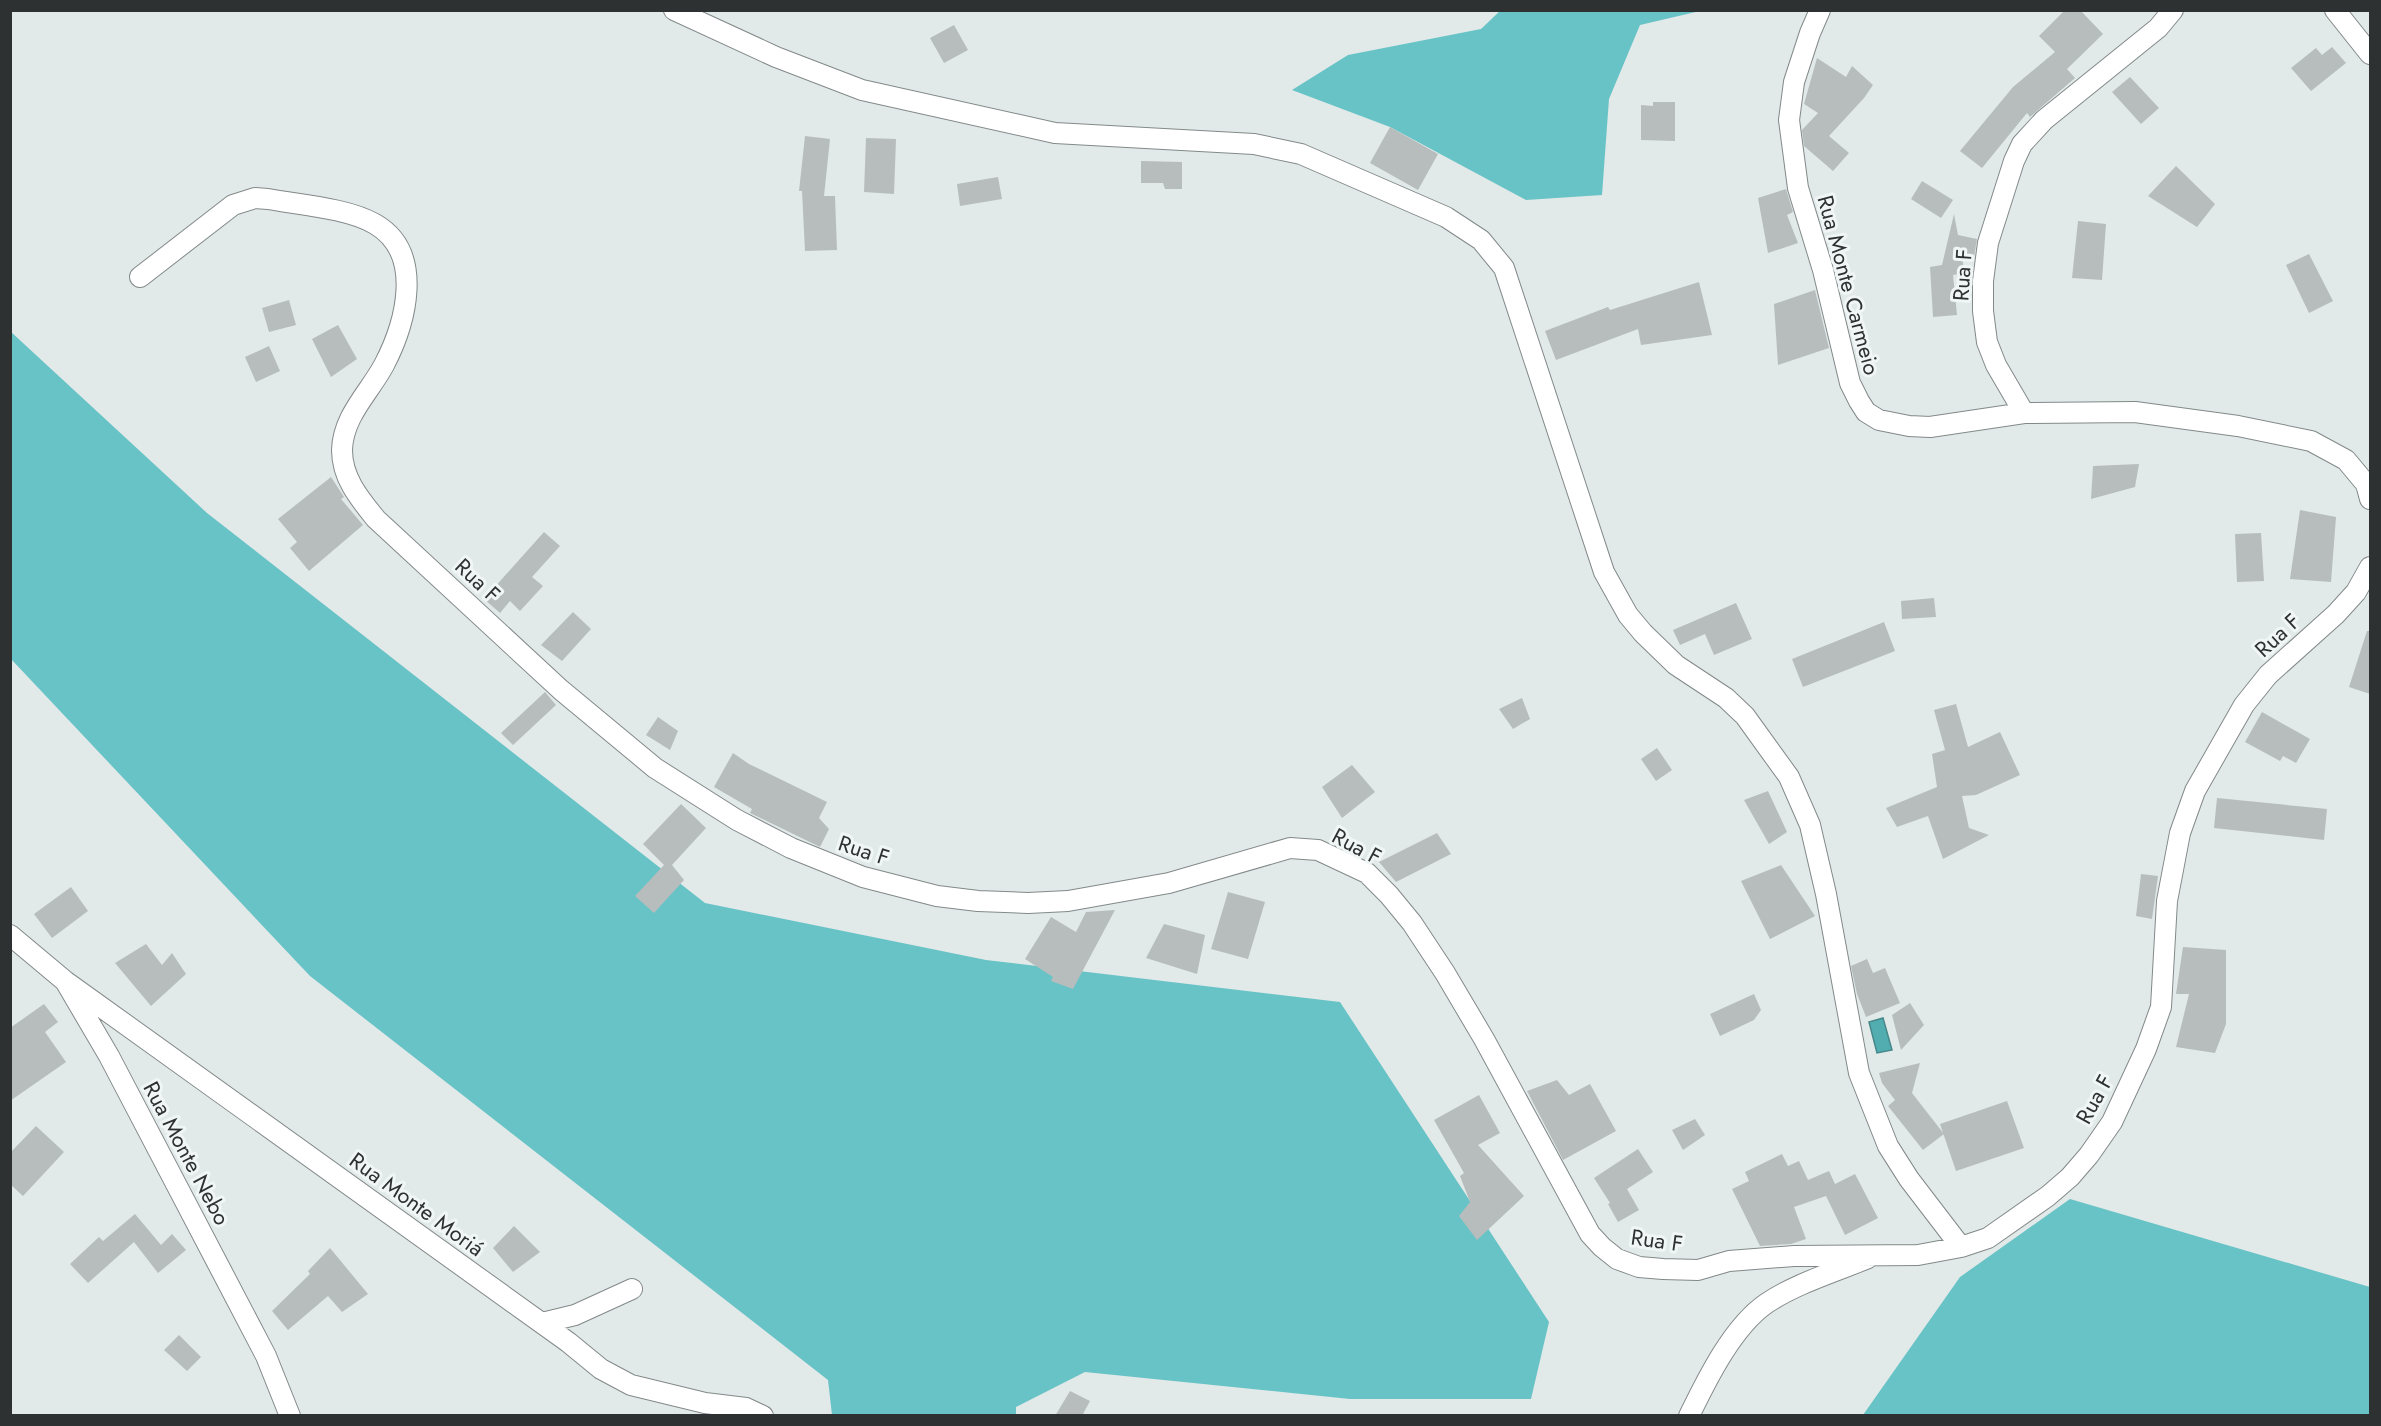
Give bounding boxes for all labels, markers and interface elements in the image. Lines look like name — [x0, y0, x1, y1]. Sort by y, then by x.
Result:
street label: Rua Monte Carmeio — [1810, 191, 1888, 379]
street label: Rua F — [1944, 248, 1980, 302]
street label: Rua F — [448, 551, 508, 609]
street label: Rua F — [2247, 606, 2307, 664]
street label: Rua F — [1327, 820, 1387, 872]
street label: Rua F — [834, 827, 894, 873]
street label: Rua F — [2067, 1068, 2121, 1130]
street label: Rua Monte Nebo — [136, 1075, 238, 1231]
street label: Rua Monte Moriá — [343, 1144, 491, 1264]
street label: Rua F — [1629, 1221, 1685, 1259]

